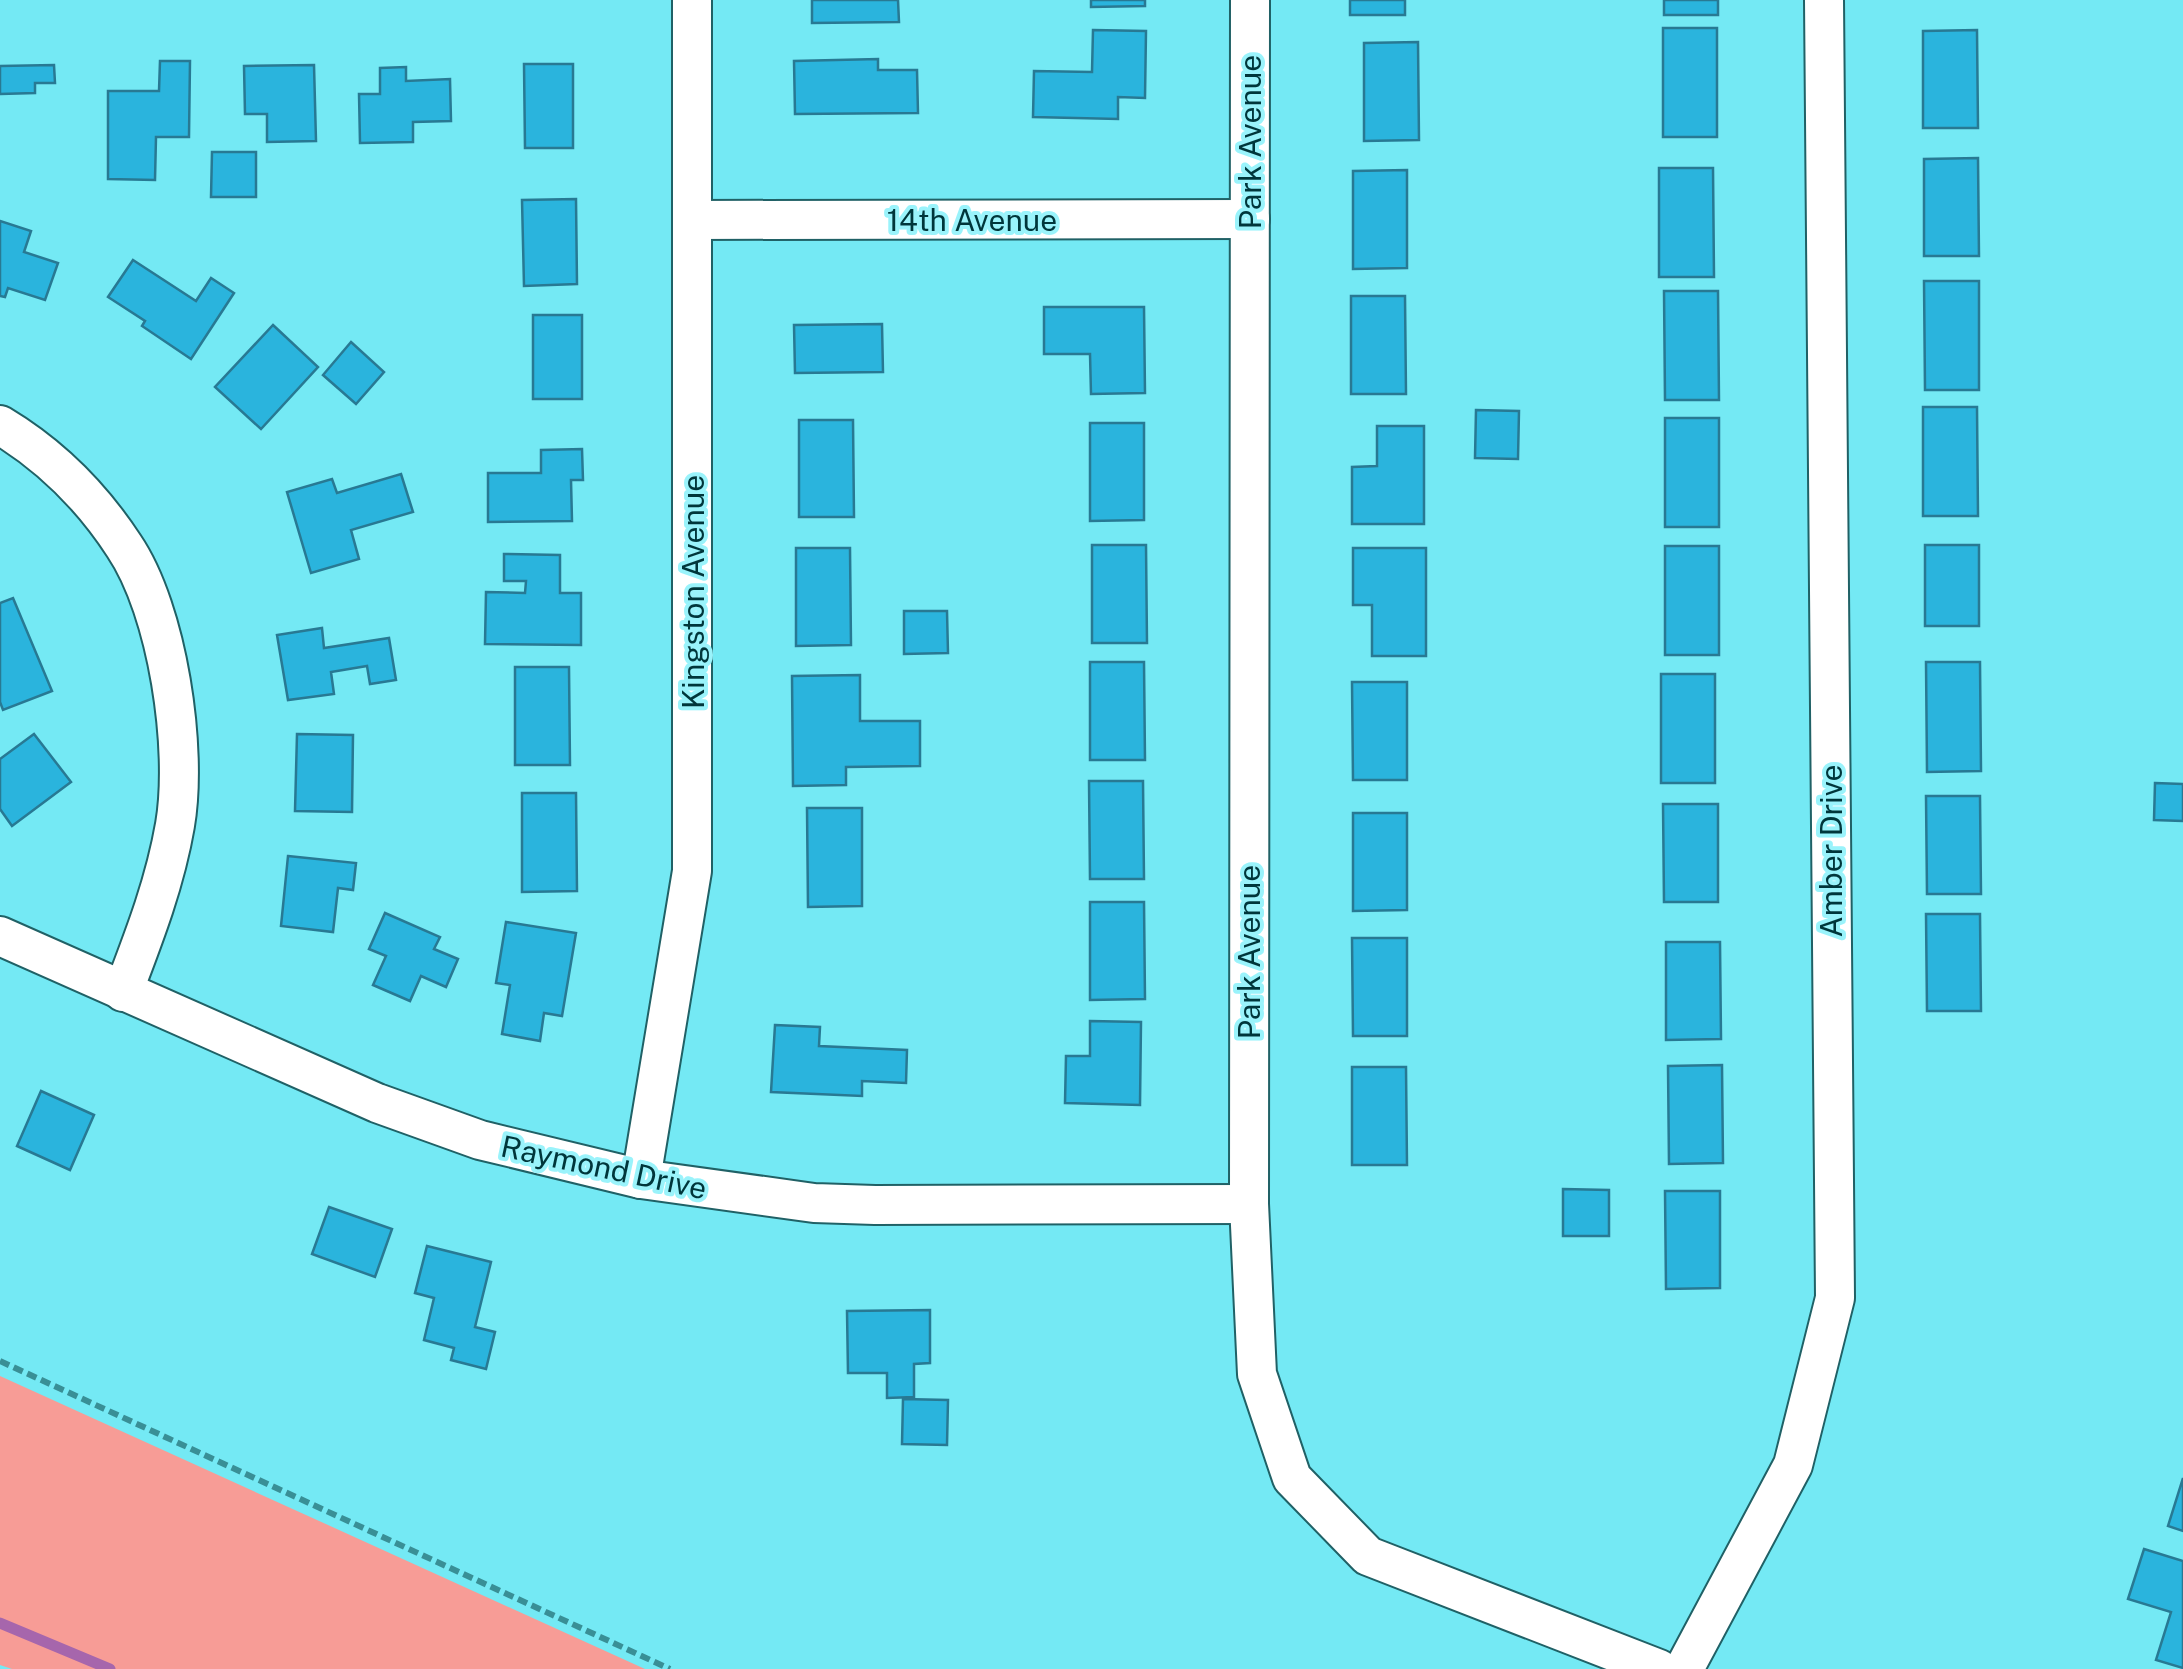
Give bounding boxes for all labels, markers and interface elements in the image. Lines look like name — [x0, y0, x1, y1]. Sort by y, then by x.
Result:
street label: Park Avenue — [1232, 55, 1268, 229]
street label: 14th Avenue — [887, 202, 1057, 238]
street label: Kingston Avenue — [675, 475, 711, 709]
street label: Amber Drive — [1813, 765, 1849, 937]
street label: Park Avenue — [1231, 865, 1267, 1039]
street label: Raymond Drive — [498, 1128, 710, 1206]

